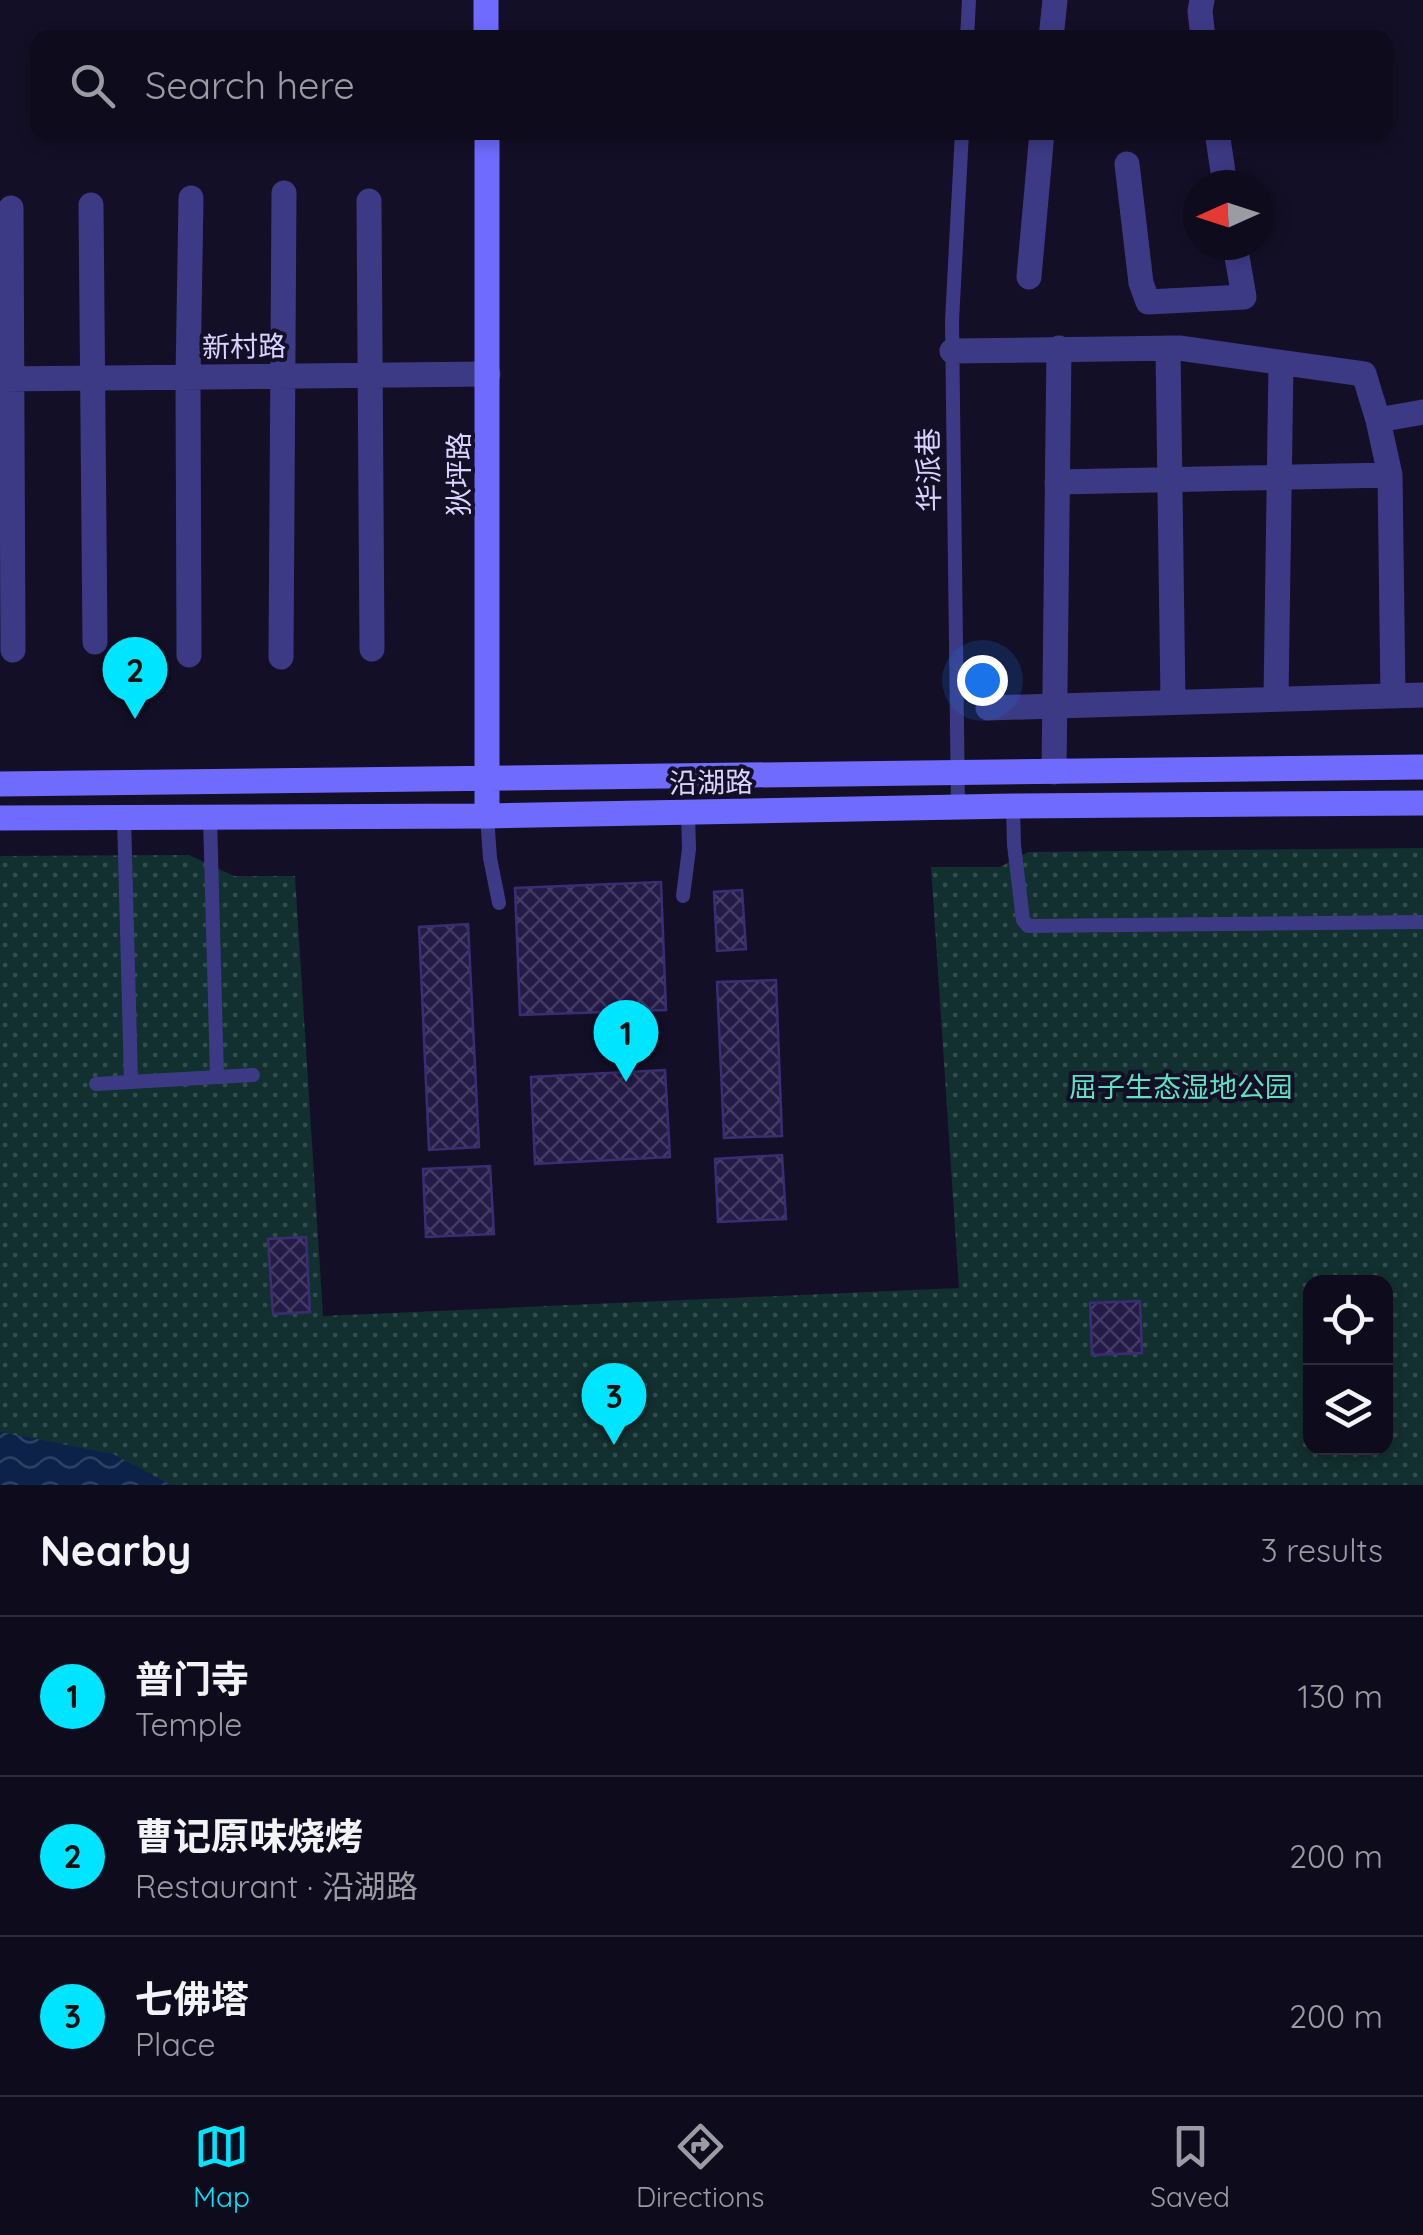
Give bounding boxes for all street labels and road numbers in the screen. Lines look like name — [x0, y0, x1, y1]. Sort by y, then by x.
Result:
street label: 新村路 — [202, 328, 286, 364]
street label: 华派巷 — [910, 428, 946, 512]
street label: 狄坪路 — [441, 432, 476, 516]
street label: 沿湖路 — [669, 764, 753, 800]

